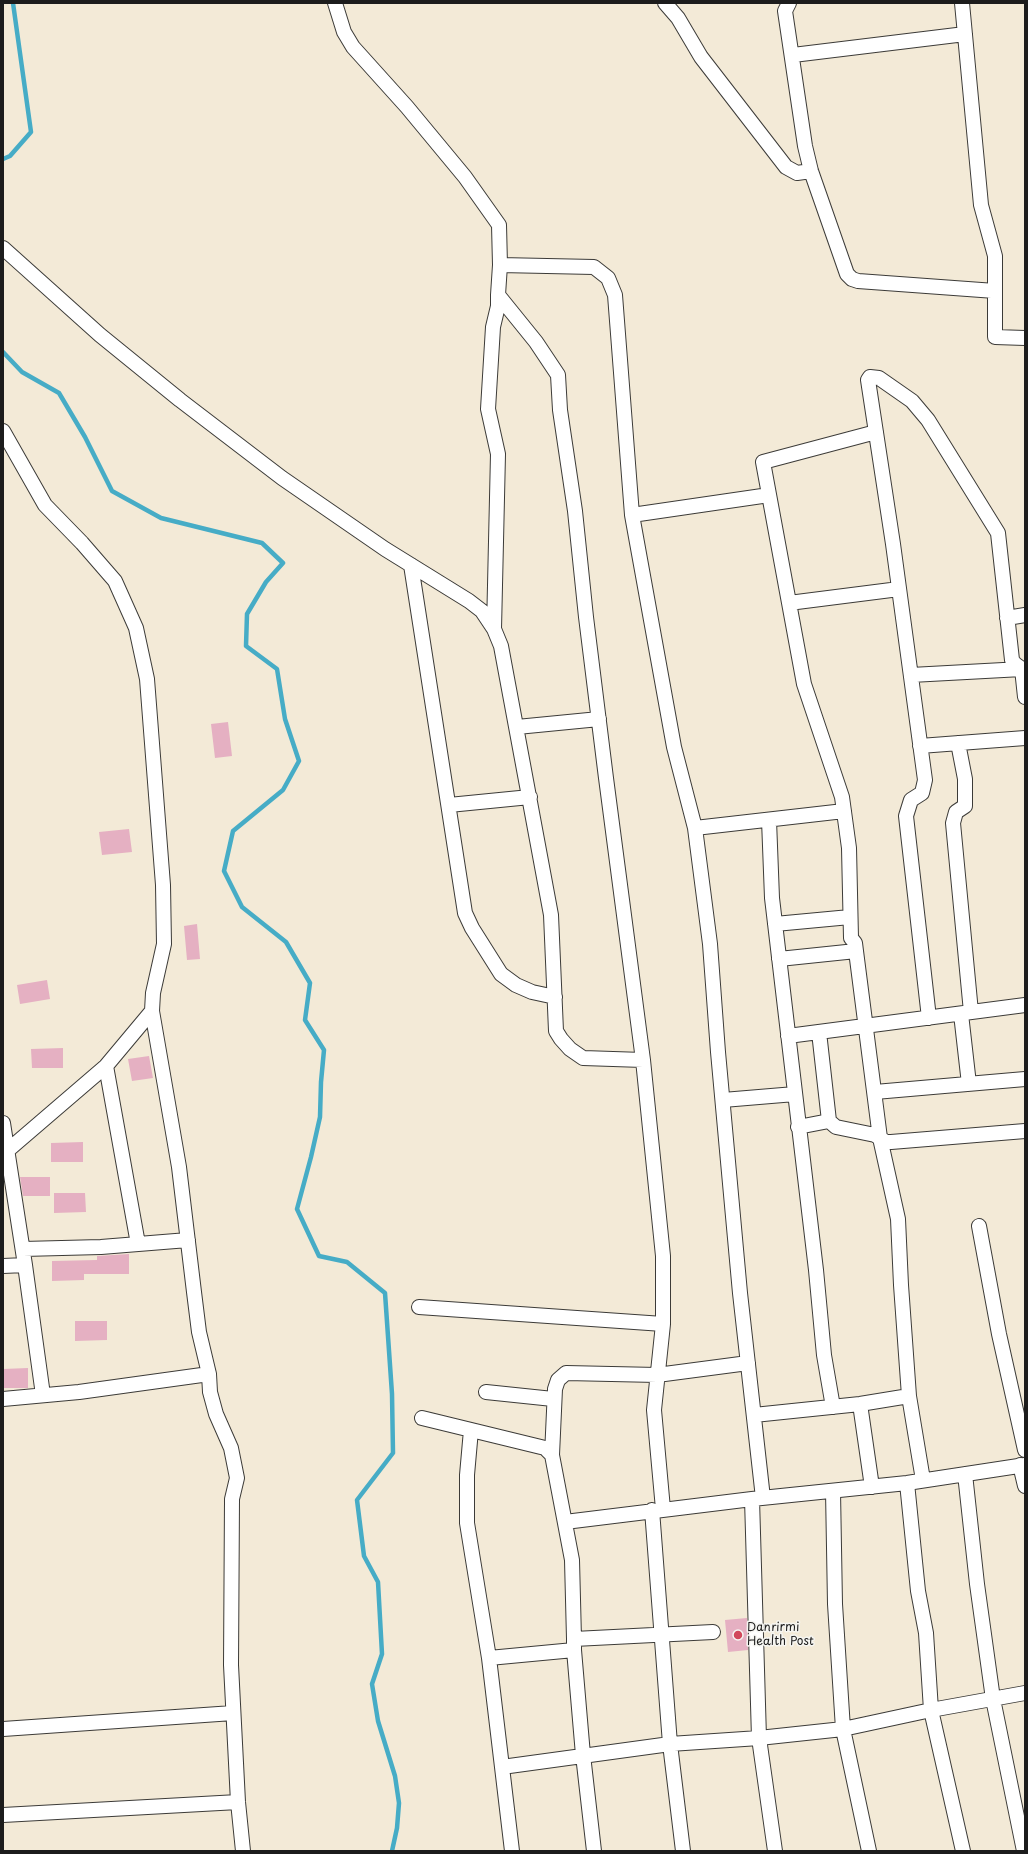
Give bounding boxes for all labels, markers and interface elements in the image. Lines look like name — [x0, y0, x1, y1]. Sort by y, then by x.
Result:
place label: Danrirmi Health Post — [747, 1621, 814, 1649]
marker: Danrirmi Health Post — [732, 1629, 744, 1641]

